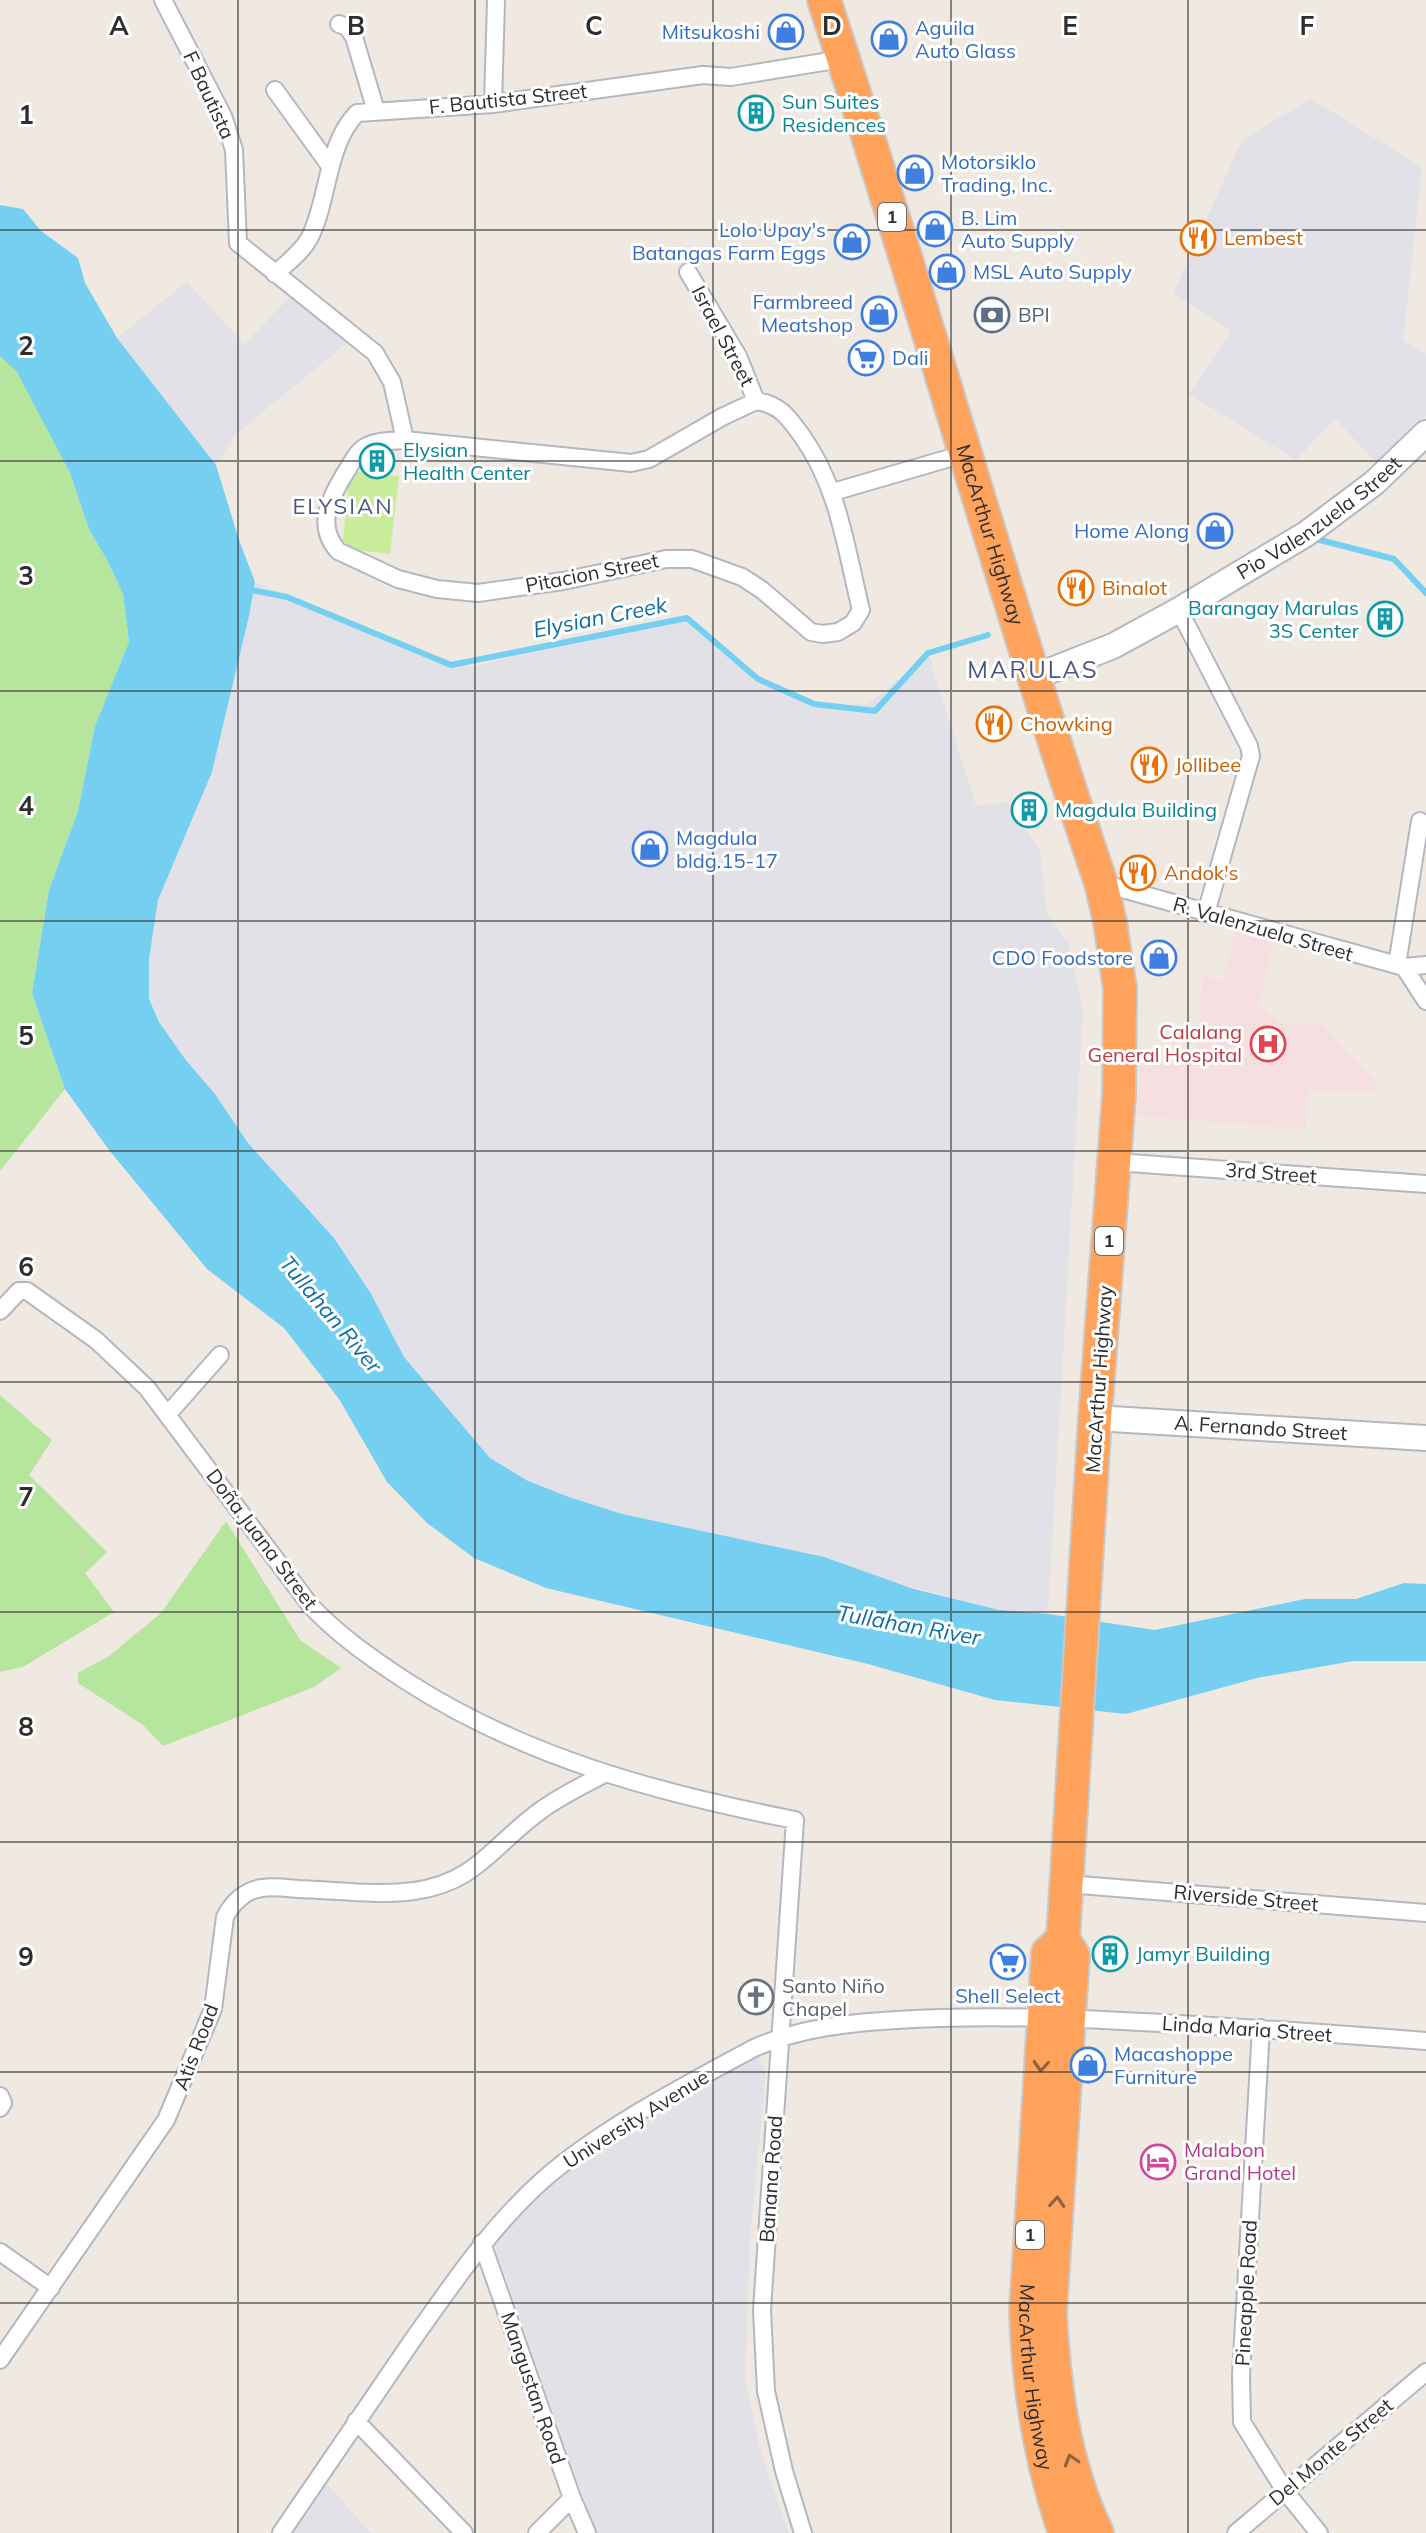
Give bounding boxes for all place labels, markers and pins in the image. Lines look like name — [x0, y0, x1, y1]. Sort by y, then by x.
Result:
shop icon: Mitsukoshi — [767, 13, 805, 51]
place label: Aguila Auto Glass — [915, 15, 1016, 63]
place label: Mitsukoshi — [662, 19, 760, 44]
shop icon: Aguila Auto Glass — [870, 20, 908, 58]
place label: Sun Suites Residences — [782, 89, 886, 137]
building icon: Sun Suites Residences — [737, 94, 775, 132]
place label: Motorsiklo Trading, Inc. — [941, 149, 1053, 197]
shop icon: Motorsiklo Trading, Inc. — [896, 154, 934, 192]
place label: B. Lim Auto Supply — [961, 205, 1075, 253]
shop icon: B. Lim Auto Supply — [916, 210, 954, 248]
place label: Lolo Upay's Batangas Farm Eggs — [632, 217, 826, 265]
restaurant icon: Lembest — [1179, 219, 1217, 257]
shop icon: Lolo Upay's Batangas Farm Eggs — [833, 223, 871, 261]
place label: Lembest — [1224, 225, 1303, 250]
shop icon: MSL Auto Supply — [928, 253, 966, 291]
place label: MSL Auto Supply — [973, 259, 1132, 284]
place label: Farmbreed Meatshop — [752, 289, 853, 337]
shop icon: Farmbreed Meatshop — [860, 295, 898, 333]
bank icon: BPI — [973, 296, 1011, 334]
place label: BPI — [1018, 302, 1050, 327]
supermarket icon: Dali — [847, 339, 885, 377]
place label: Dali — [892, 345, 928, 370]
place label: Elysian Health Center — [403, 437, 531, 485]
building icon: Elysian Health Center — [358, 442, 396, 480]
shop icon: Home Along — [1196, 512, 1234, 550]
place label: Home Along — [1074, 518, 1189, 543]
restaurant icon: Binalot — [1057, 569, 1095, 607]
place label: Binalot — [1102, 575, 1167, 600]
place label: Barangay Marulas 3S Center — [1188, 595, 1360, 643]
building icon: Barangay Marulas 3S Center — [1366, 600, 1404, 638]
restaurant icon: Chowking — [975, 705, 1013, 743]
place label: Chowking — [1020, 711, 1113, 736]
restaurant icon: Jollibee — [1130, 746, 1168, 784]
place label: Jollibee — [1175, 752, 1241, 777]
building icon: Magdula Building — [1010, 791, 1048, 829]
place label: Magdula Building — [1055, 797, 1217, 822]
place label: Magdula bldg.15-17 — [676, 825, 778, 873]
shop icon: Magdula bldg.15-17 — [631, 830, 669, 868]
restaurant icon: Andok's — [1119, 854, 1157, 892]
place label: Andok's — [1164, 860, 1238, 885]
shop icon: CDO Foodstore — [1140, 939, 1178, 977]
place label: CDO Foodstore — [992, 945, 1133, 970]
place label: Calalang General Hospital — [1088, 1019, 1242, 1067]
hospital icon: Calalang General Hospital — [1249, 1025, 1287, 1063]
building icon: Jamyr Building — [1091, 1935, 1129, 1973]
place label: Jamyr Building — [1136, 1941, 1270, 1966]
supermarket icon: Shell Select — [989, 1943, 1027, 1981]
place label: Santo Niño Chapel — [782, 1973, 885, 2021]
church icon: Santo Niño Chapel — [737, 1978, 775, 2016]
place label: Shell Select — [955, 1983, 1061, 2008]
place label: Macashoppe Furniture — [1114, 2041, 1233, 2089]
shop icon: Macashoppe Furniture — [1069, 2046, 1107, 2084]
place label: Malabon Grand Hotel — [1184, 2137, 1296, 2185]
hotel icon: Malabon Grand Hotel — [1139, 2143, 1177, 2181]

